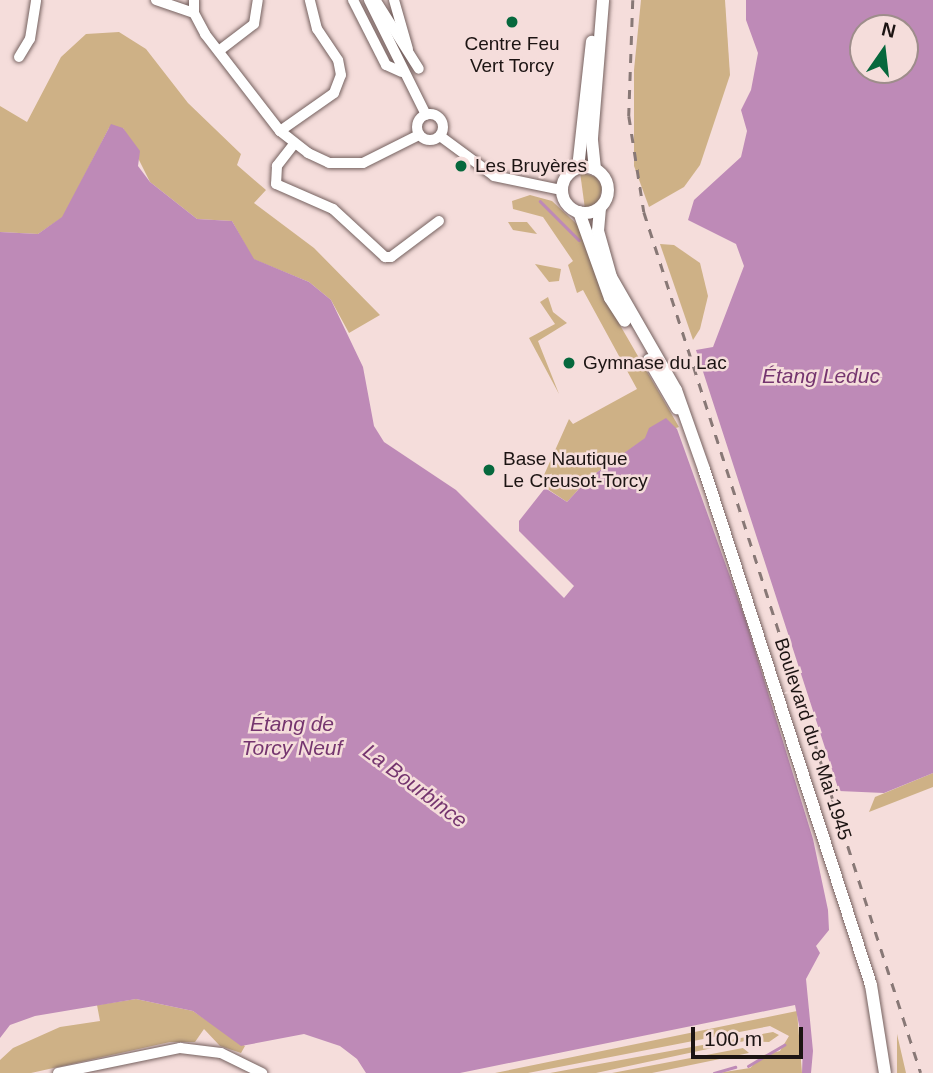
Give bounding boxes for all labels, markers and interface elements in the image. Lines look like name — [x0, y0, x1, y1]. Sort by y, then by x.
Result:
marker: Centre Feu Vert Torcy — [504, 14, 520, 30]
north arrow — [849, 14, 919, 84]
text: N — [880, 18, 898, 42]
place label: Centre Feu Vert Torcy — [464, 33, 560, 77]
place label: Les Bruyères — [475, 155, 587, 177]
marker: Les Bruyères — [453, 158, 469, 174]
place label: Gymnase du Lac — [583, 352, 727, 374]
marker: Gymnase du Lac — [561, 355, 577, 371]
water label: Étang Leduc — [762, 363, 880, 389]
place label: Base Nautique Le Creusot-Torcy — [503, 448, 648, 492]
marker: Base Nautique Le Creusot-Torcy — [481, 462, 497, 478]
street label: Boulevard du 8 Mai 1945 — [770, 635, 856, 843]
water label: Étang de Torcy Neuf — [242, 711, 342, 761]
water label: La Bourbince — [358, 739, 472, 833]
scale bar — [695, 1014, 807, 1058]
text: 100 m — [704, 1027, 762, 1050]

